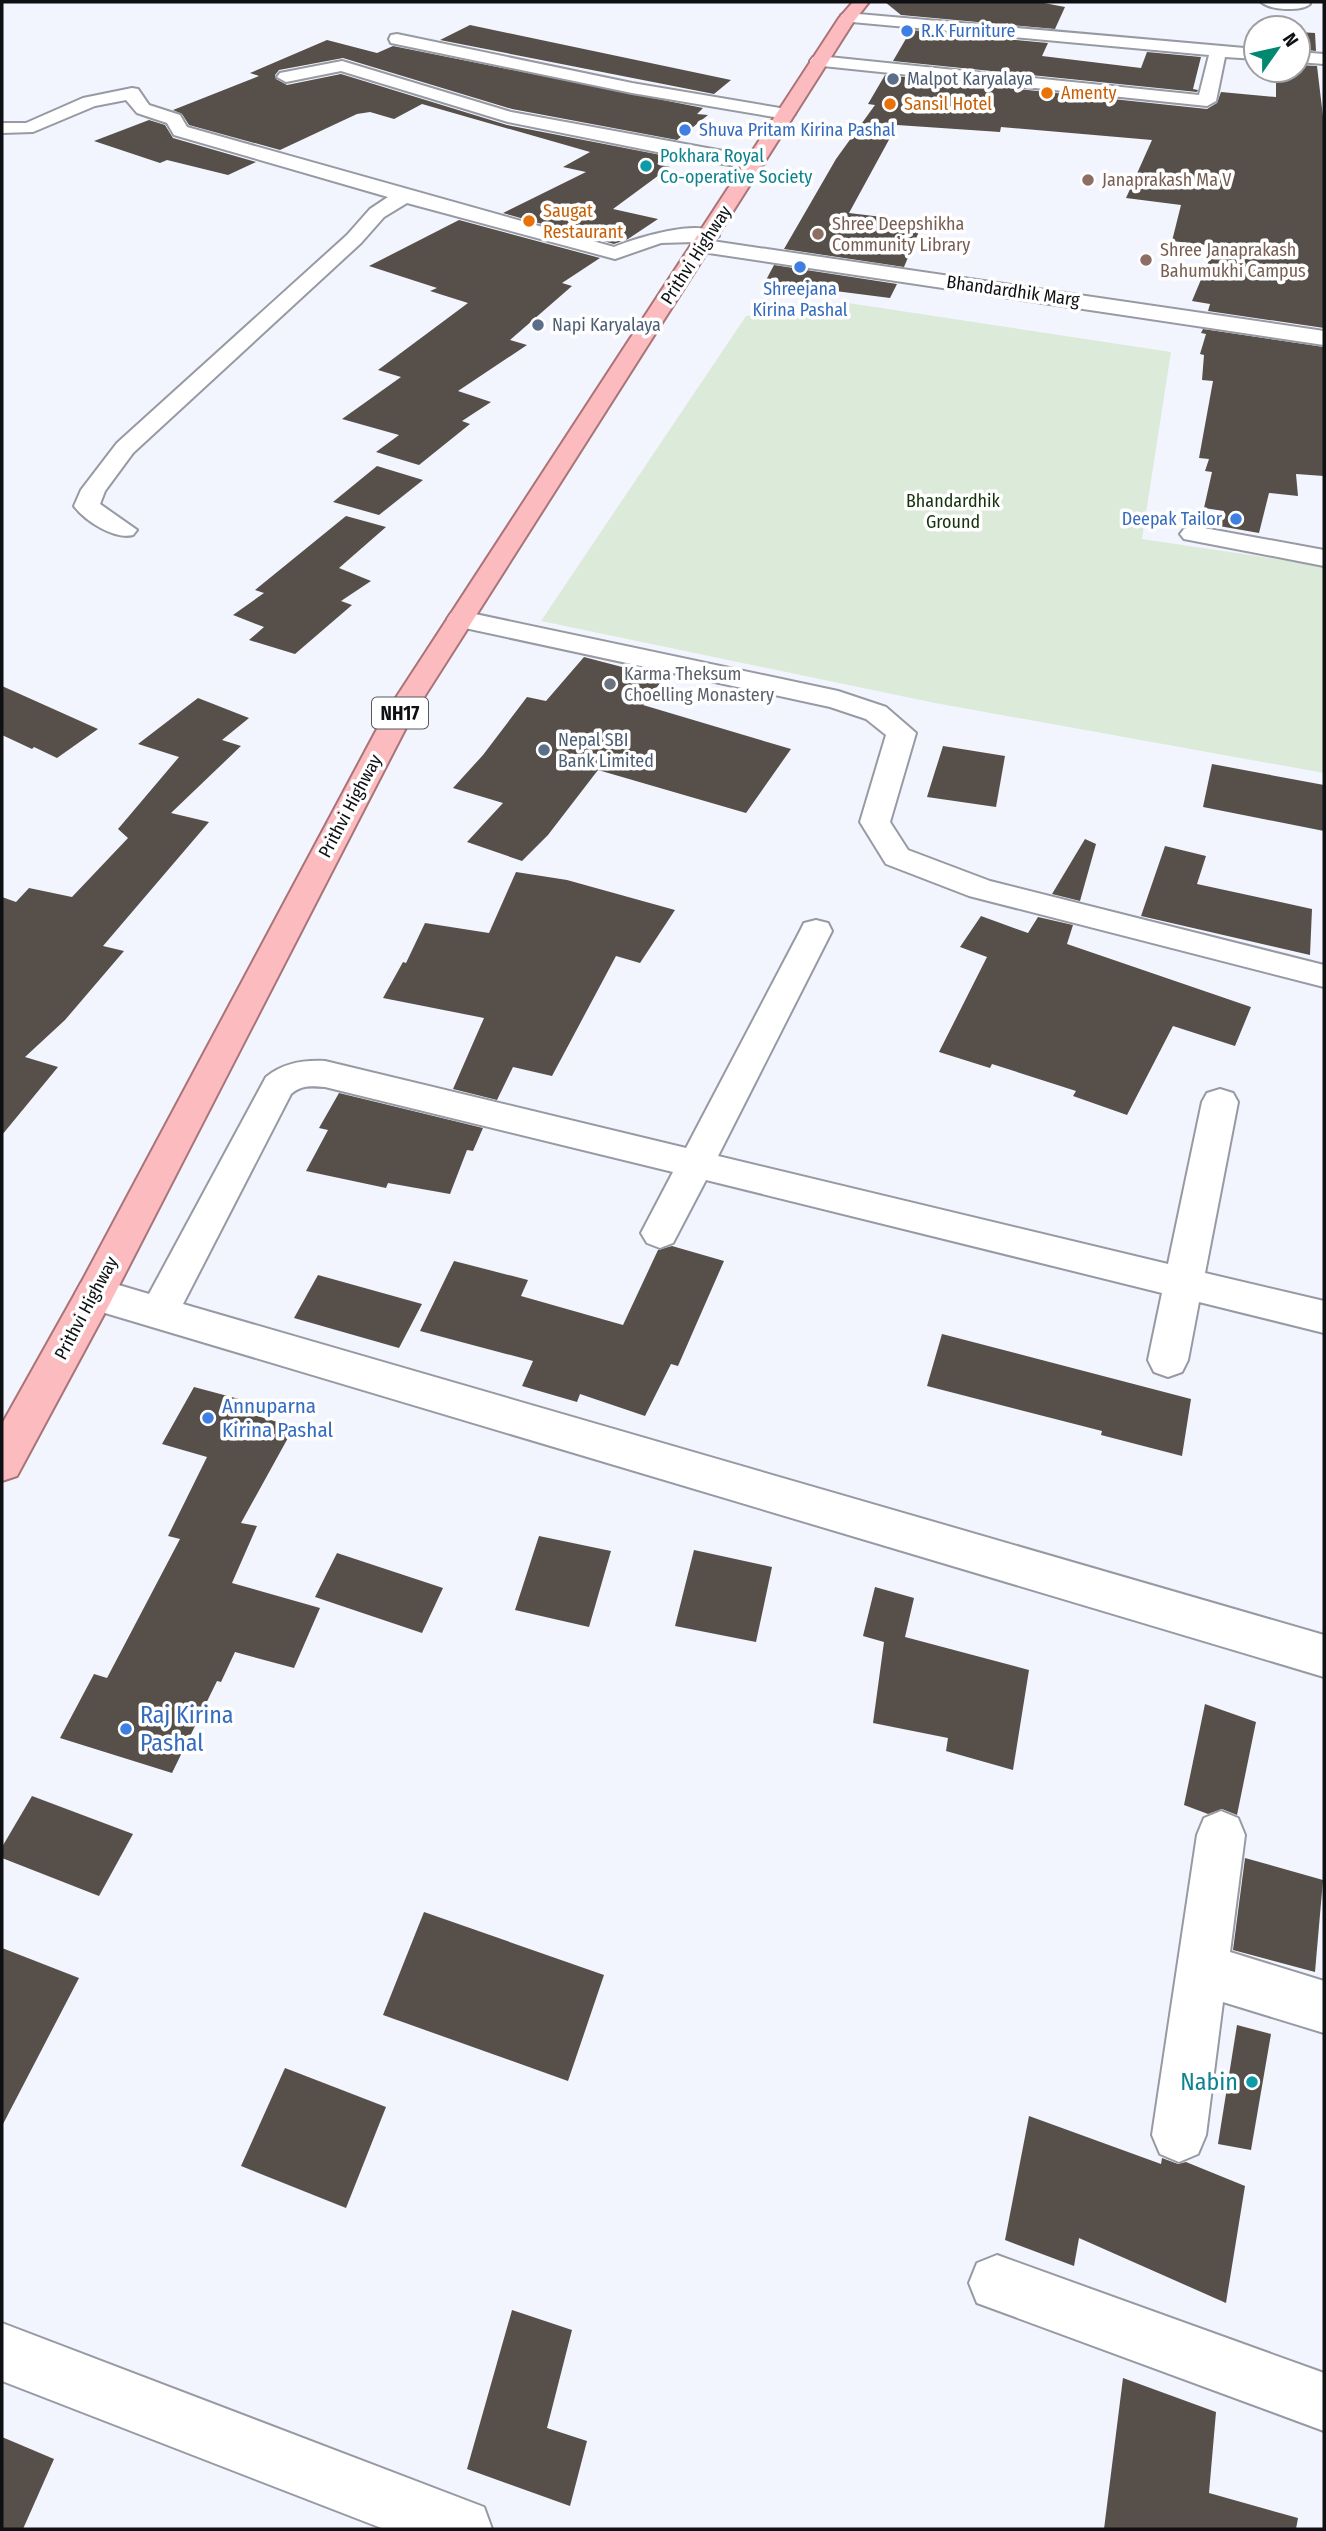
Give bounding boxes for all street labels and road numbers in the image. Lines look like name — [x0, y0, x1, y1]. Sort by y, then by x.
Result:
street label: Prithvi Highway — [656, 201, 736, 309]
street label: Bhandardhik Marg — [945, 271, 1082, 311]
road number: NH17 — [372, 698, 428, 728]
street label: Prithvi Highway — [314, 751, 386, 861]
street label: Prithvi Highway — [50, 1253, 122, 1363]

